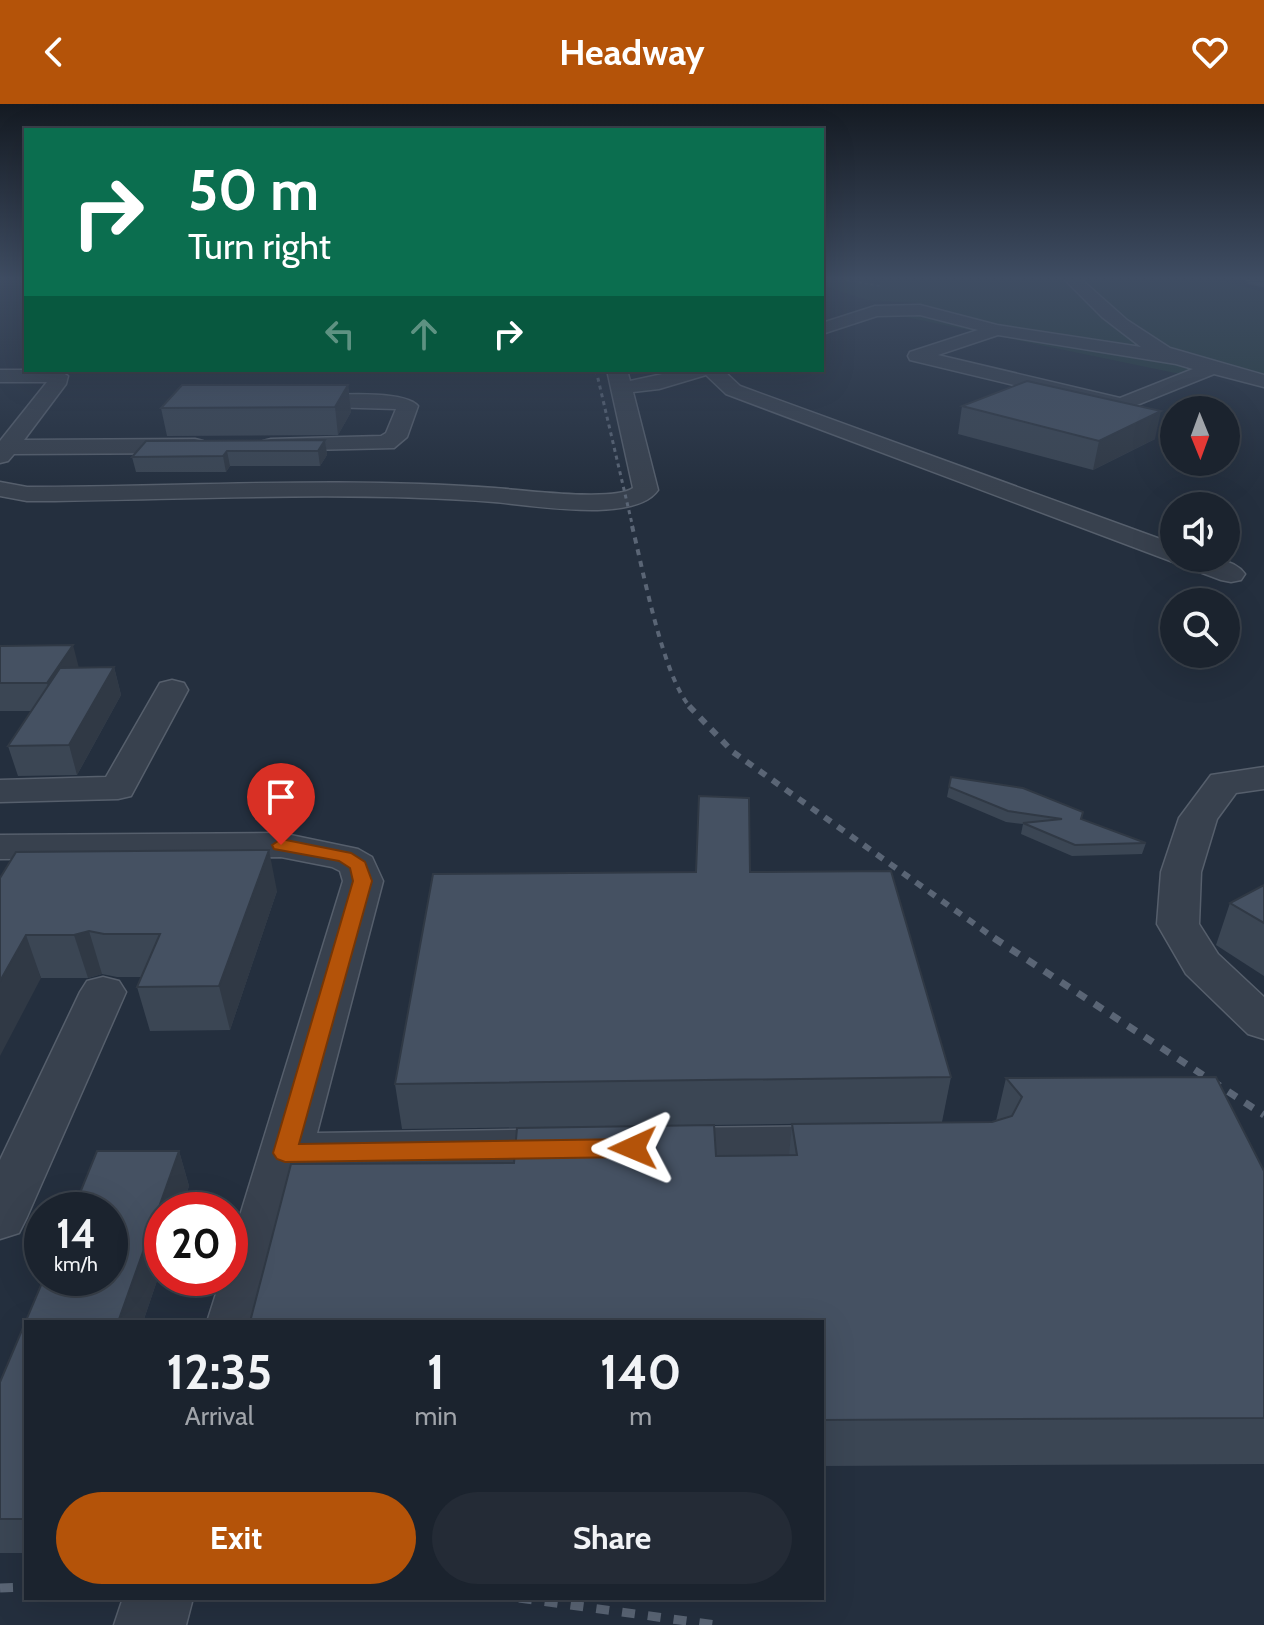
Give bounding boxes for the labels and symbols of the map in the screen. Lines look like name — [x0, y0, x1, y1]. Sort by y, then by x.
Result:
north arrow — [1160, 396, 1240, 476]
pin — [247, 763, 315, 845]
position arrow — [591, 1106, 675, 1190]
speed limit sign: 20 — [144, 1192, 248, 1296]

